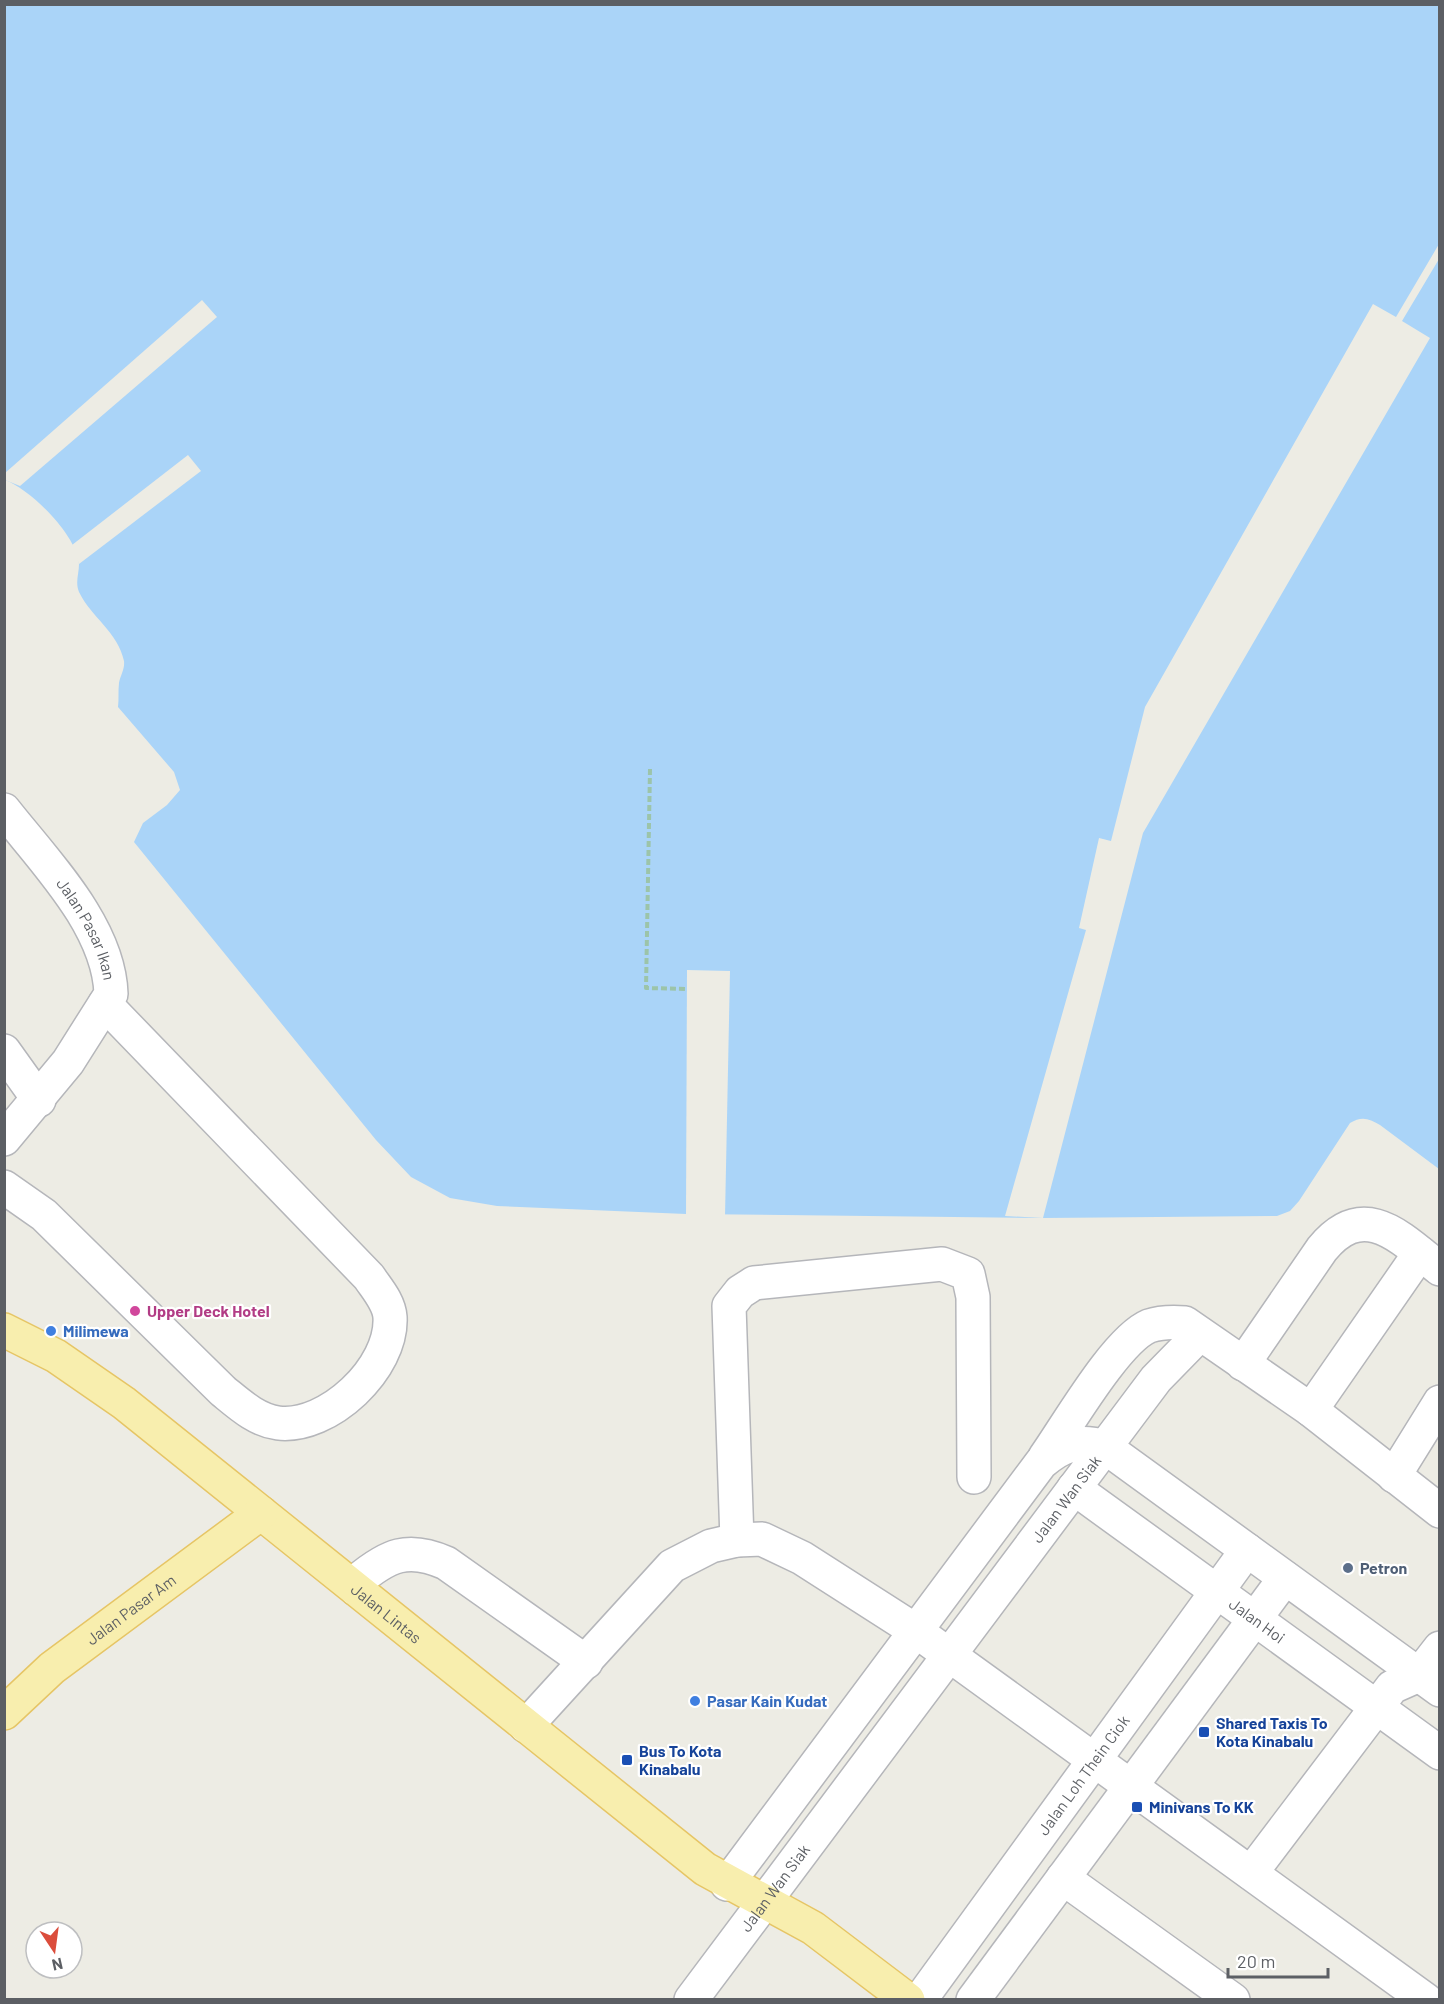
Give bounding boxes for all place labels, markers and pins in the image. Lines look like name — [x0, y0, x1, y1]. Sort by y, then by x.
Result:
place label: Upper Deck Hotel — [147, 1301, 270, 1320]
marker: Upper Deck Hotel — [128, 1304, 142, 1318]
place label: Milimewa — [63, 1321, 129, 1340]
marker: Milimewa — [44, 1324, 58, 1338]
place label: Petron — [1360, 1558, 1407, 1577]
marker: Petron — [1341, 1561, 1355, 1575]
place label: Pasar Kain Kudat — [707, 1691, 827, 1710]
marker: Pasar Kain Kudat — [688, 1694, 702, 1708]
place label: Shared Taxis To Kota Kinabalu — [1216, 1713, 1328, 1750]
marker: Shared Taxis To Kota Kinabalu — [1197, 1725, 1211, 1739]
place label: Bus To Kota Kinabalu — [639, 1741, 722, 1778]
marker: Bus To Kota Kinabalu — [620, 1753, 634, 1767]
place label: Minivans To KK — [1149, 1797, 1254, 1816]
marker: Minivans To KK — [1130, 1800, 1144, 1814]

